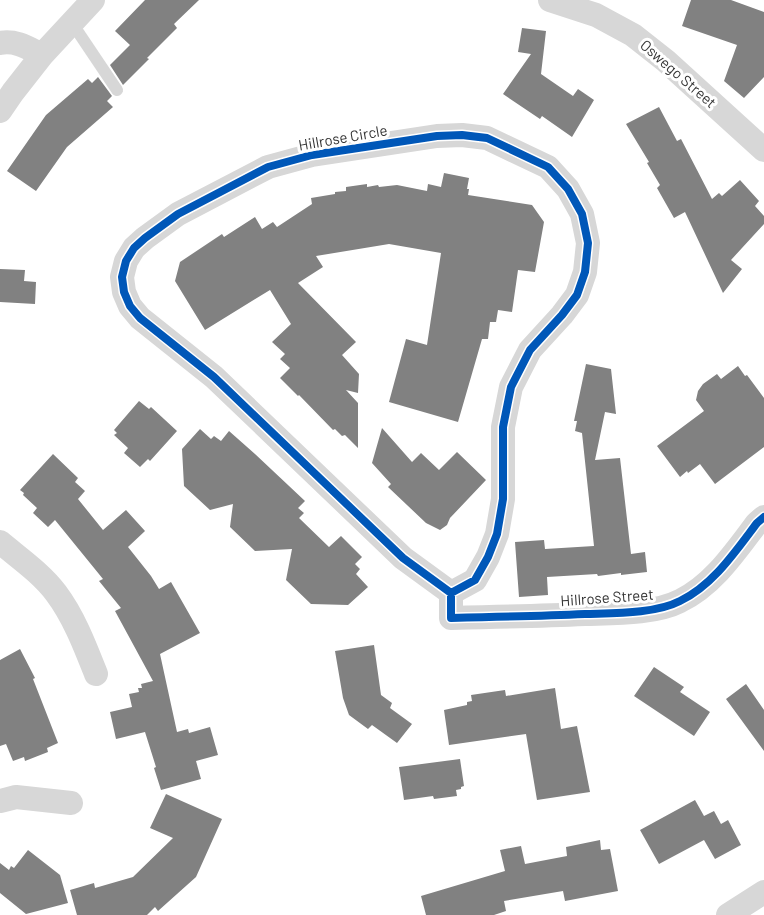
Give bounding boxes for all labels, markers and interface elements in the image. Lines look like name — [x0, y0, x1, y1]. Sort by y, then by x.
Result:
street label: Oswego Street — [637, 35, 720, 111]
street label: Hillrose Circle — [297, 120, 389, 154]
street label: Hillrose Street — [560, 585, 654, 609]

